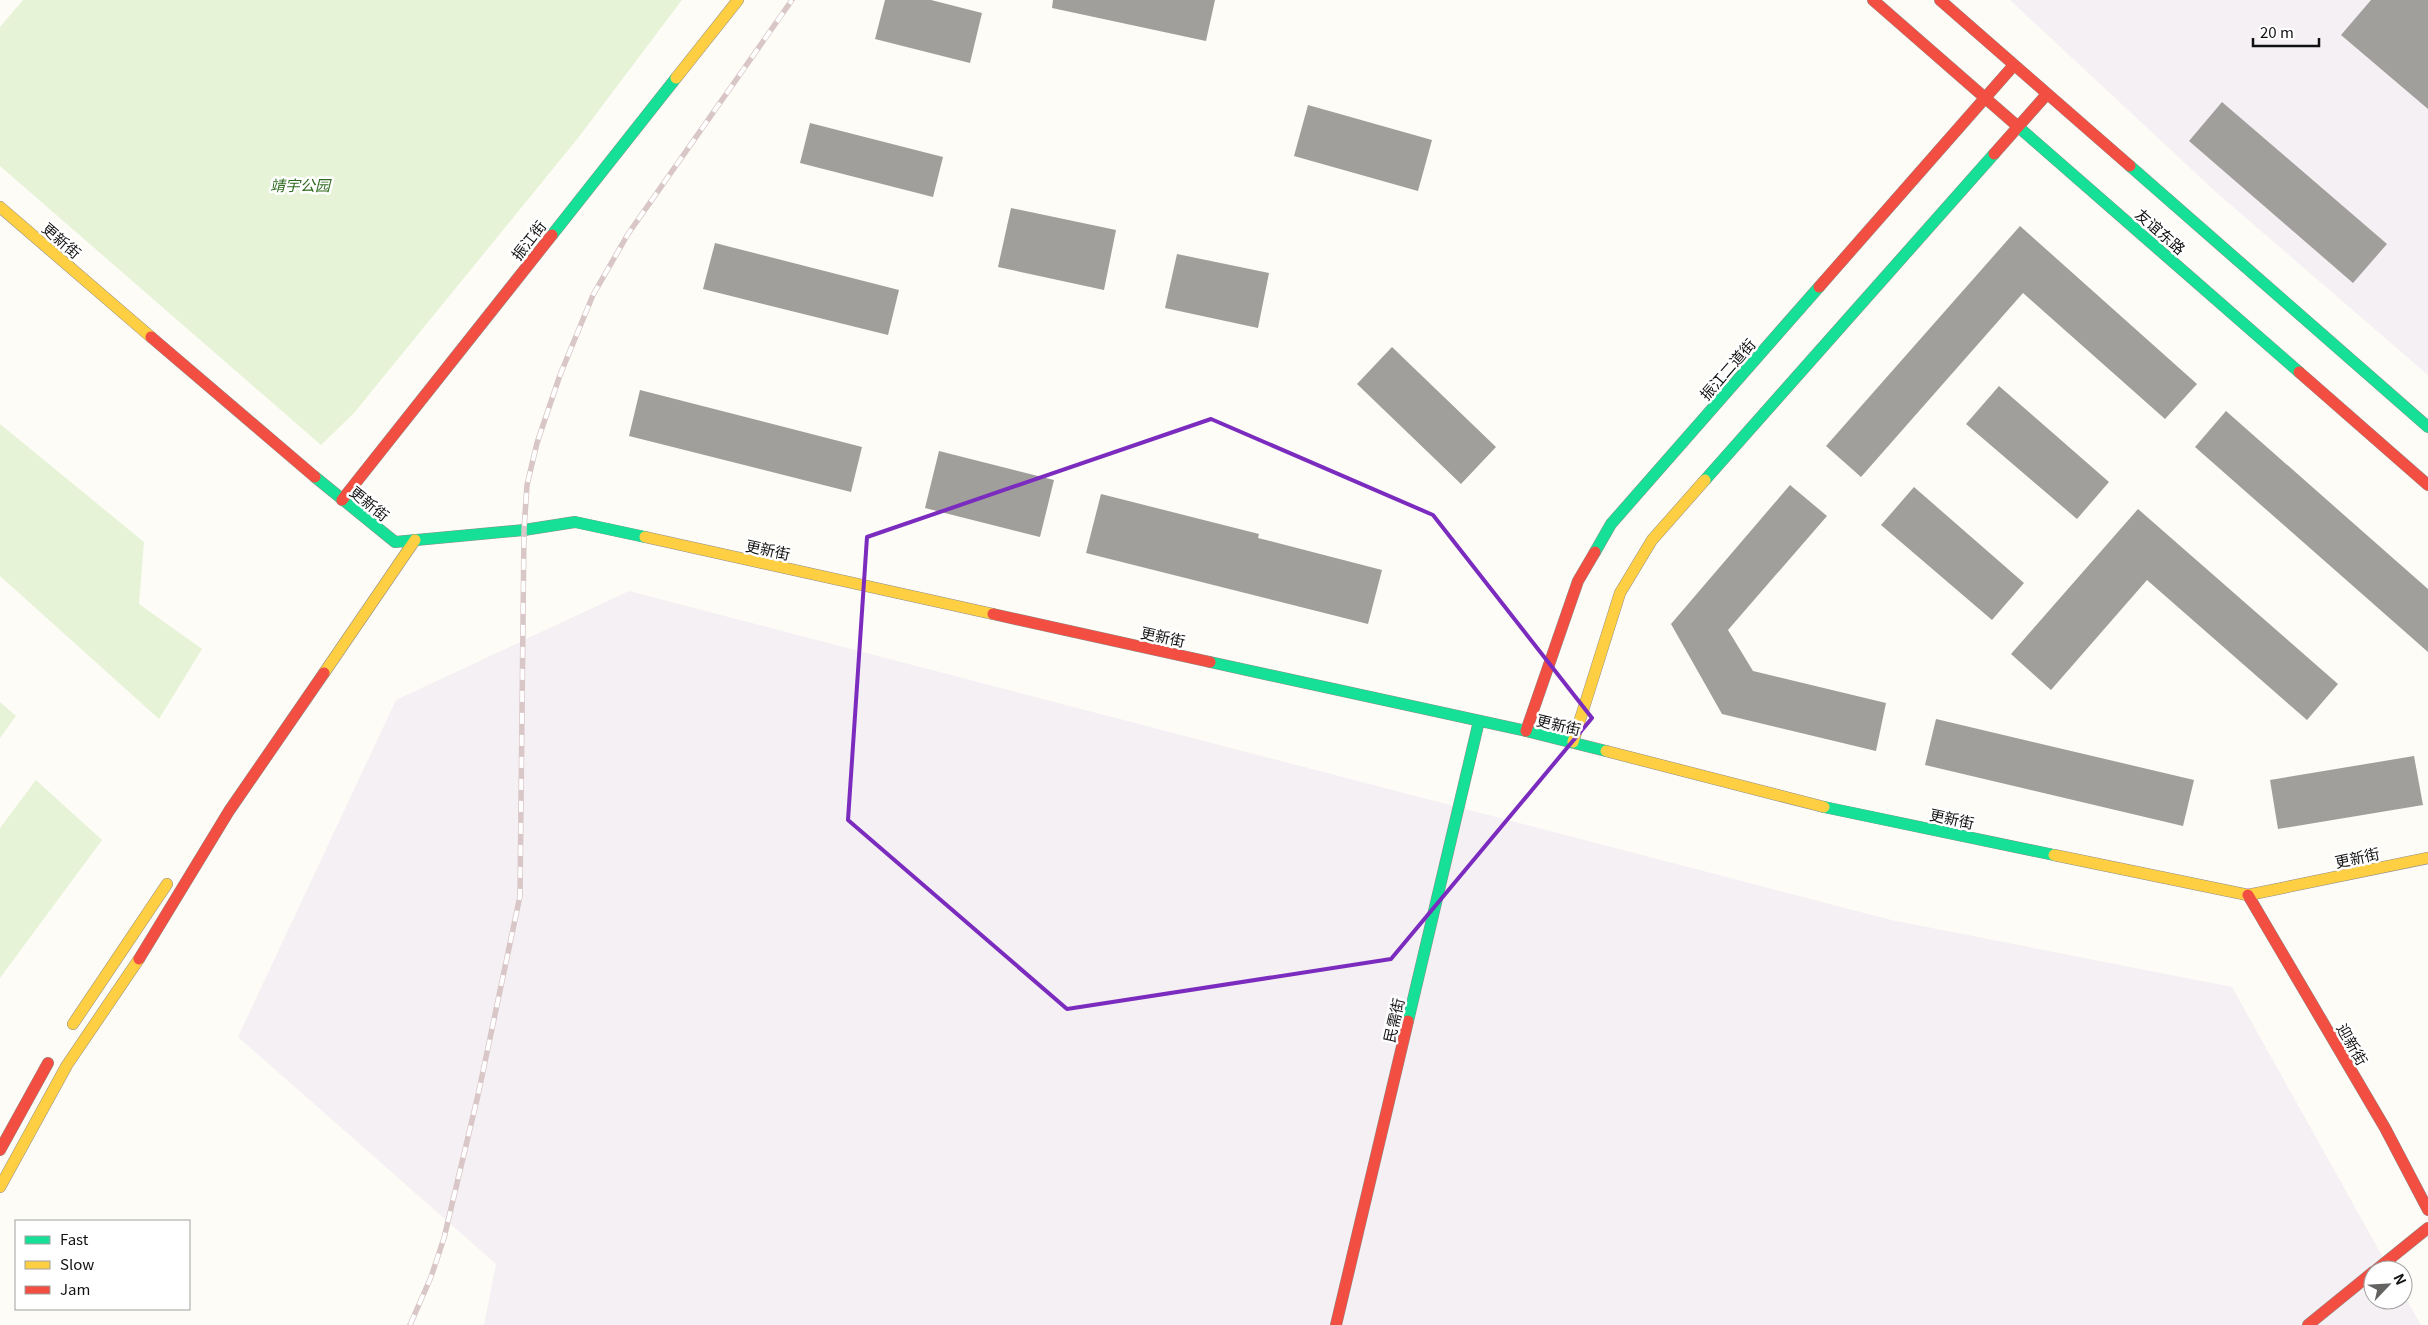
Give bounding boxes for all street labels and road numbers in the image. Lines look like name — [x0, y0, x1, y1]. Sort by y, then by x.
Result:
street label: 友谊东路 — [2131, 203, 2191, 259]
street label: 振江街 — [506, 216, 550, 264]
street label: 更新街 — [38, 217, 86, 263]
street label: 振江二道街 — [1694, 334, 1760, 404]
street label: 更新街 — [346, 481, 394, 525]
street label: 更新街 — [744, 534, 792, 564]
street label: 更新街 — [1139, 621, 1187, 651]
street label: 更新街 — [1535, 709, 1583, 739]
street label: 更新街 — [1928, 803, 1976, 833]
street label: 更新街 — [2333, 842, 2381, 872]
street label: 民需街 — [1378, 996, 1408, 1044]
street label: 迎新街 — [2333, 1019, 2373, 1069]

